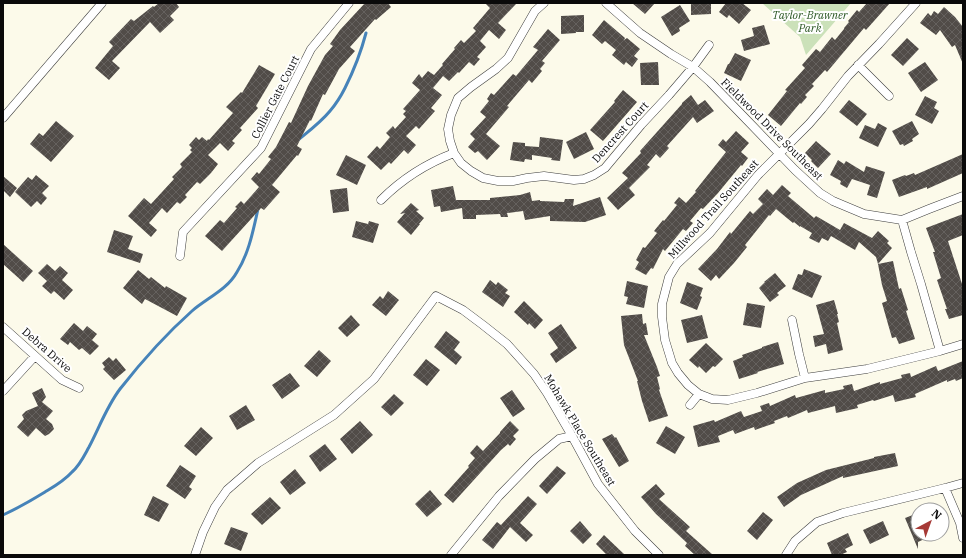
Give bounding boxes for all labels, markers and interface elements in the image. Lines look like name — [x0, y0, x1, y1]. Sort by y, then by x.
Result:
park label: Taylor-Brawner Park — [772, 8, 849, 35]
street label: Collier Gate Court — [248, 53, 302, 141]
street label: Fieldwood Drive Southeast — [718, 75, 826, 183]
street label: Dencrest Court — [589, 98, 651, 166]
street label: Millwood Trail Southeast — [665, 156, 761, 261]
street label: Debra Drive — [19, 325, 75, 376]
street label: Mohawk Place Southeast — [541, 372, 619, 488]
north arrow — [910, 502, 950, 542]
text: N — [929, 506, 945, 523]

